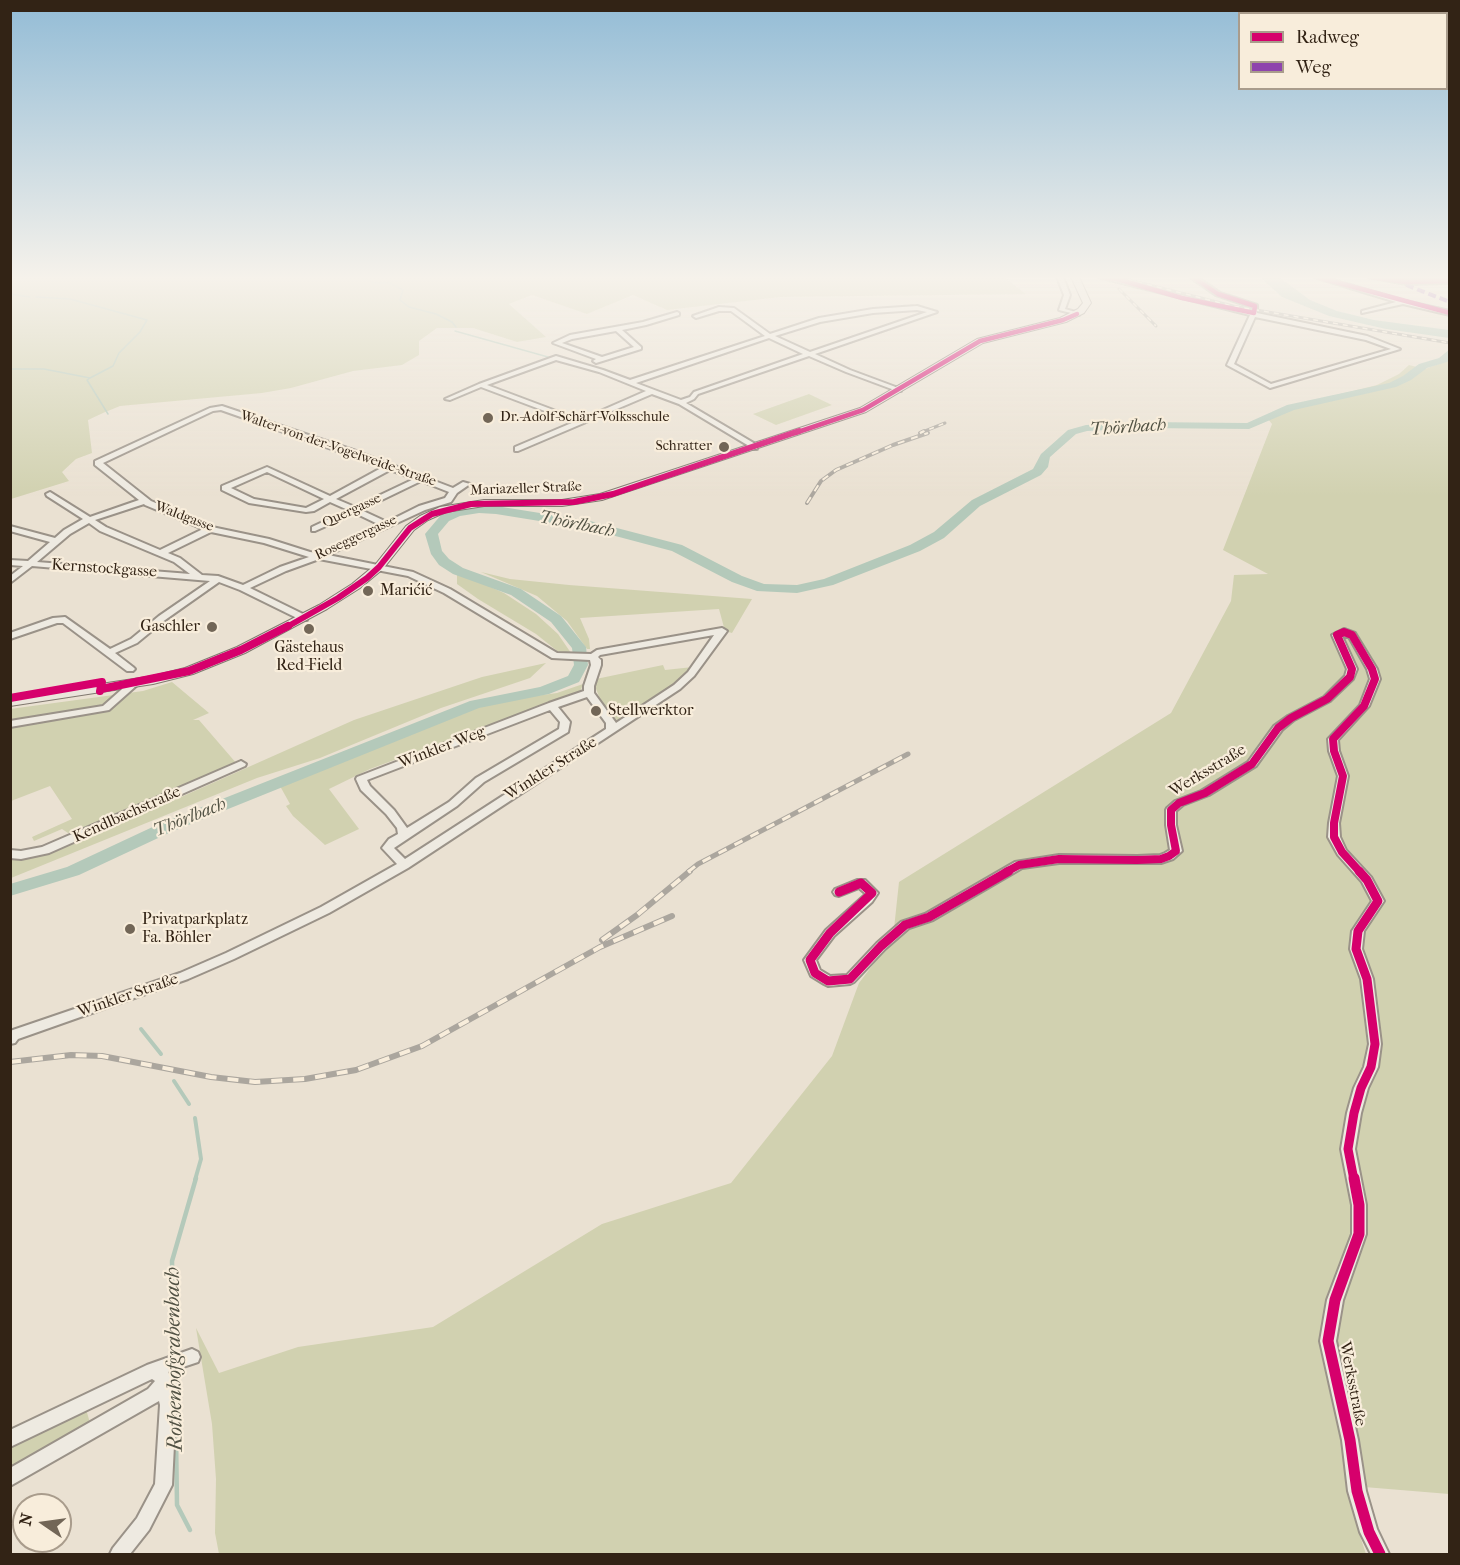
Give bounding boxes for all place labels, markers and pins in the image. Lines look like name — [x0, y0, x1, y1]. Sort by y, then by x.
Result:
place label: Dr.-Adolf-Schärf-Volksschule — [500, 410, 669, 426]
marker: Dr.-Adolf-Schärf-Volksschule — [481, 411, 495, 425]
place label: Schratter — [655, 439, 712, 455]
marker: Schratter — [717, 440, 731, 454]
place label: Marićić — [380, 581, 432, 601]
marker: Marićić — [361, 584, 375, 598]
place label: Gaschler — [140, 617, 200, 637]
marker: Gaschler — [205, 620, 219, 634]
marker: Gästehaus Red-Field — [302, 622, 316, 636]
place label: Gästehaus Red-Field — [274, 638, 344, 676]
place label: Stellwerktor — [608, 701, 693, 721]
marker: Stellwerktor — [589, 704, 603, 718]
place label: Privatparkplatz Fa. Böhler — [142, 910, 248, 948]
marker: Privatparkplatz Fa. Böhler — [123, 922, 137, 936]

